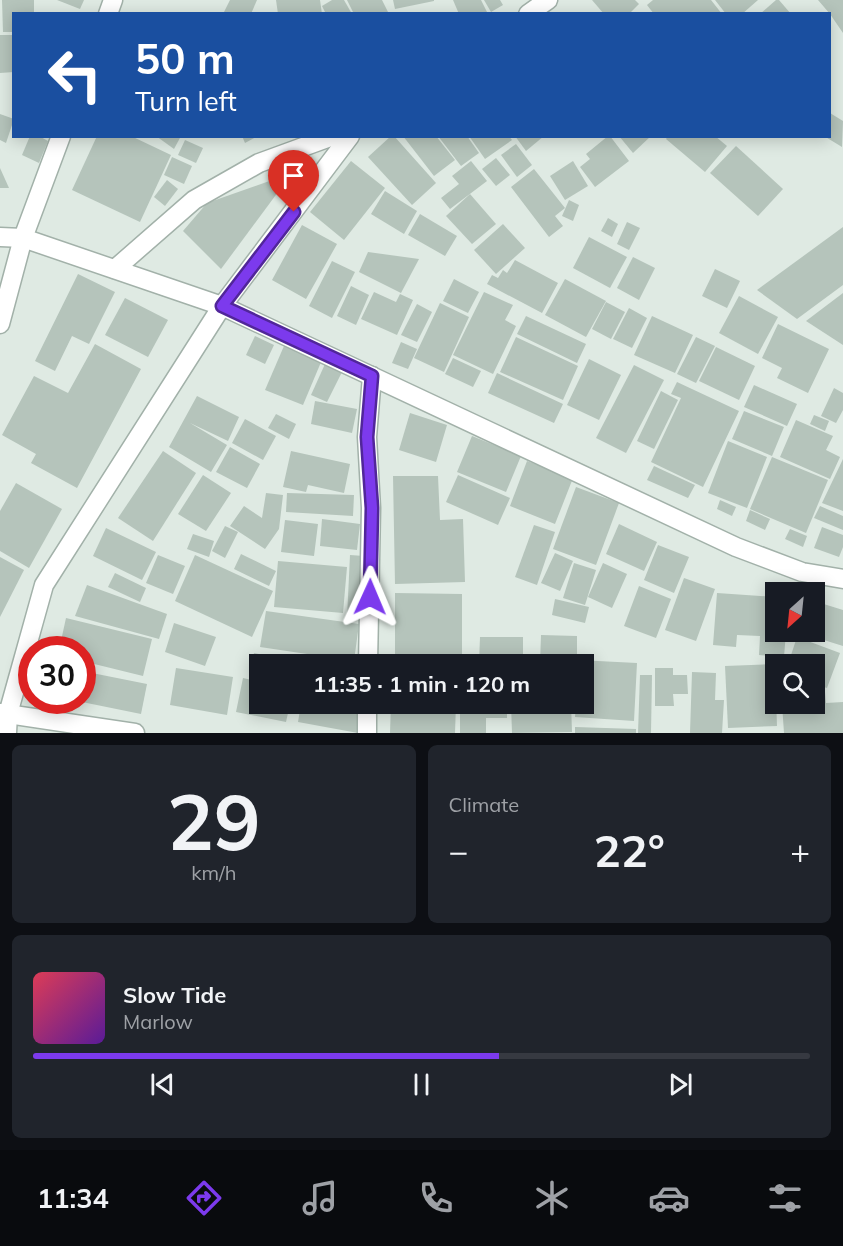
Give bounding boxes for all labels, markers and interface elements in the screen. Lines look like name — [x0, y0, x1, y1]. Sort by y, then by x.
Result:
text: 50 m — [135, 32, 235, 85]
icon: left — [36, 36, 114, 114]
text: Turn left — [135, 84, 237, 118]
pin — [268, 150, 319, 212]
icon: arrive — [277, 159, 310, 192]
position arrow — [338, 565, 402, 629]
north arrow — [765, 582, 825, 642]
map controls — [765, 582, 825, 714]
speed limit sign: 30 — [18, 636, 96, 714]
button: search — [765, 654, 825, 714]
text: 11:35 · 1 min · 120 m — [313, 670, 530, 698]
text: 29 — [167, 772, 261, 870]
text: Climate — [449, 792, 519, 817]
text: 22° — [594, 822, 665, 878]
text: − — [449, 830, 468, 871]
text: + — [790, 830, 810, 871]
text: km/h — [191, 860, 236, 885]
text: Slow Tide — [123, 981, 226, 1009]
text: Marlow — [123, 1009, 193, 1034]
icon: previous — [146, 1068, 179, 1101]
icon: pause — [405, 1068, 438, 1101]
icon: next — [664, 1068, 697, 1101]
icon: directions — [183, 1177, 225, 1219]
icon: music — [299, 1177, 341, 1219]
icon: phone — [415, 1177, 457, 1219]
icon: climate — [531, 1177, 573, 1219]
icon: car — [648, 1177, 690, 1219]
icon: filters — [764, 1177, 806, 1219]
text: 11:34 — [37, 1181, 109, 1215]

